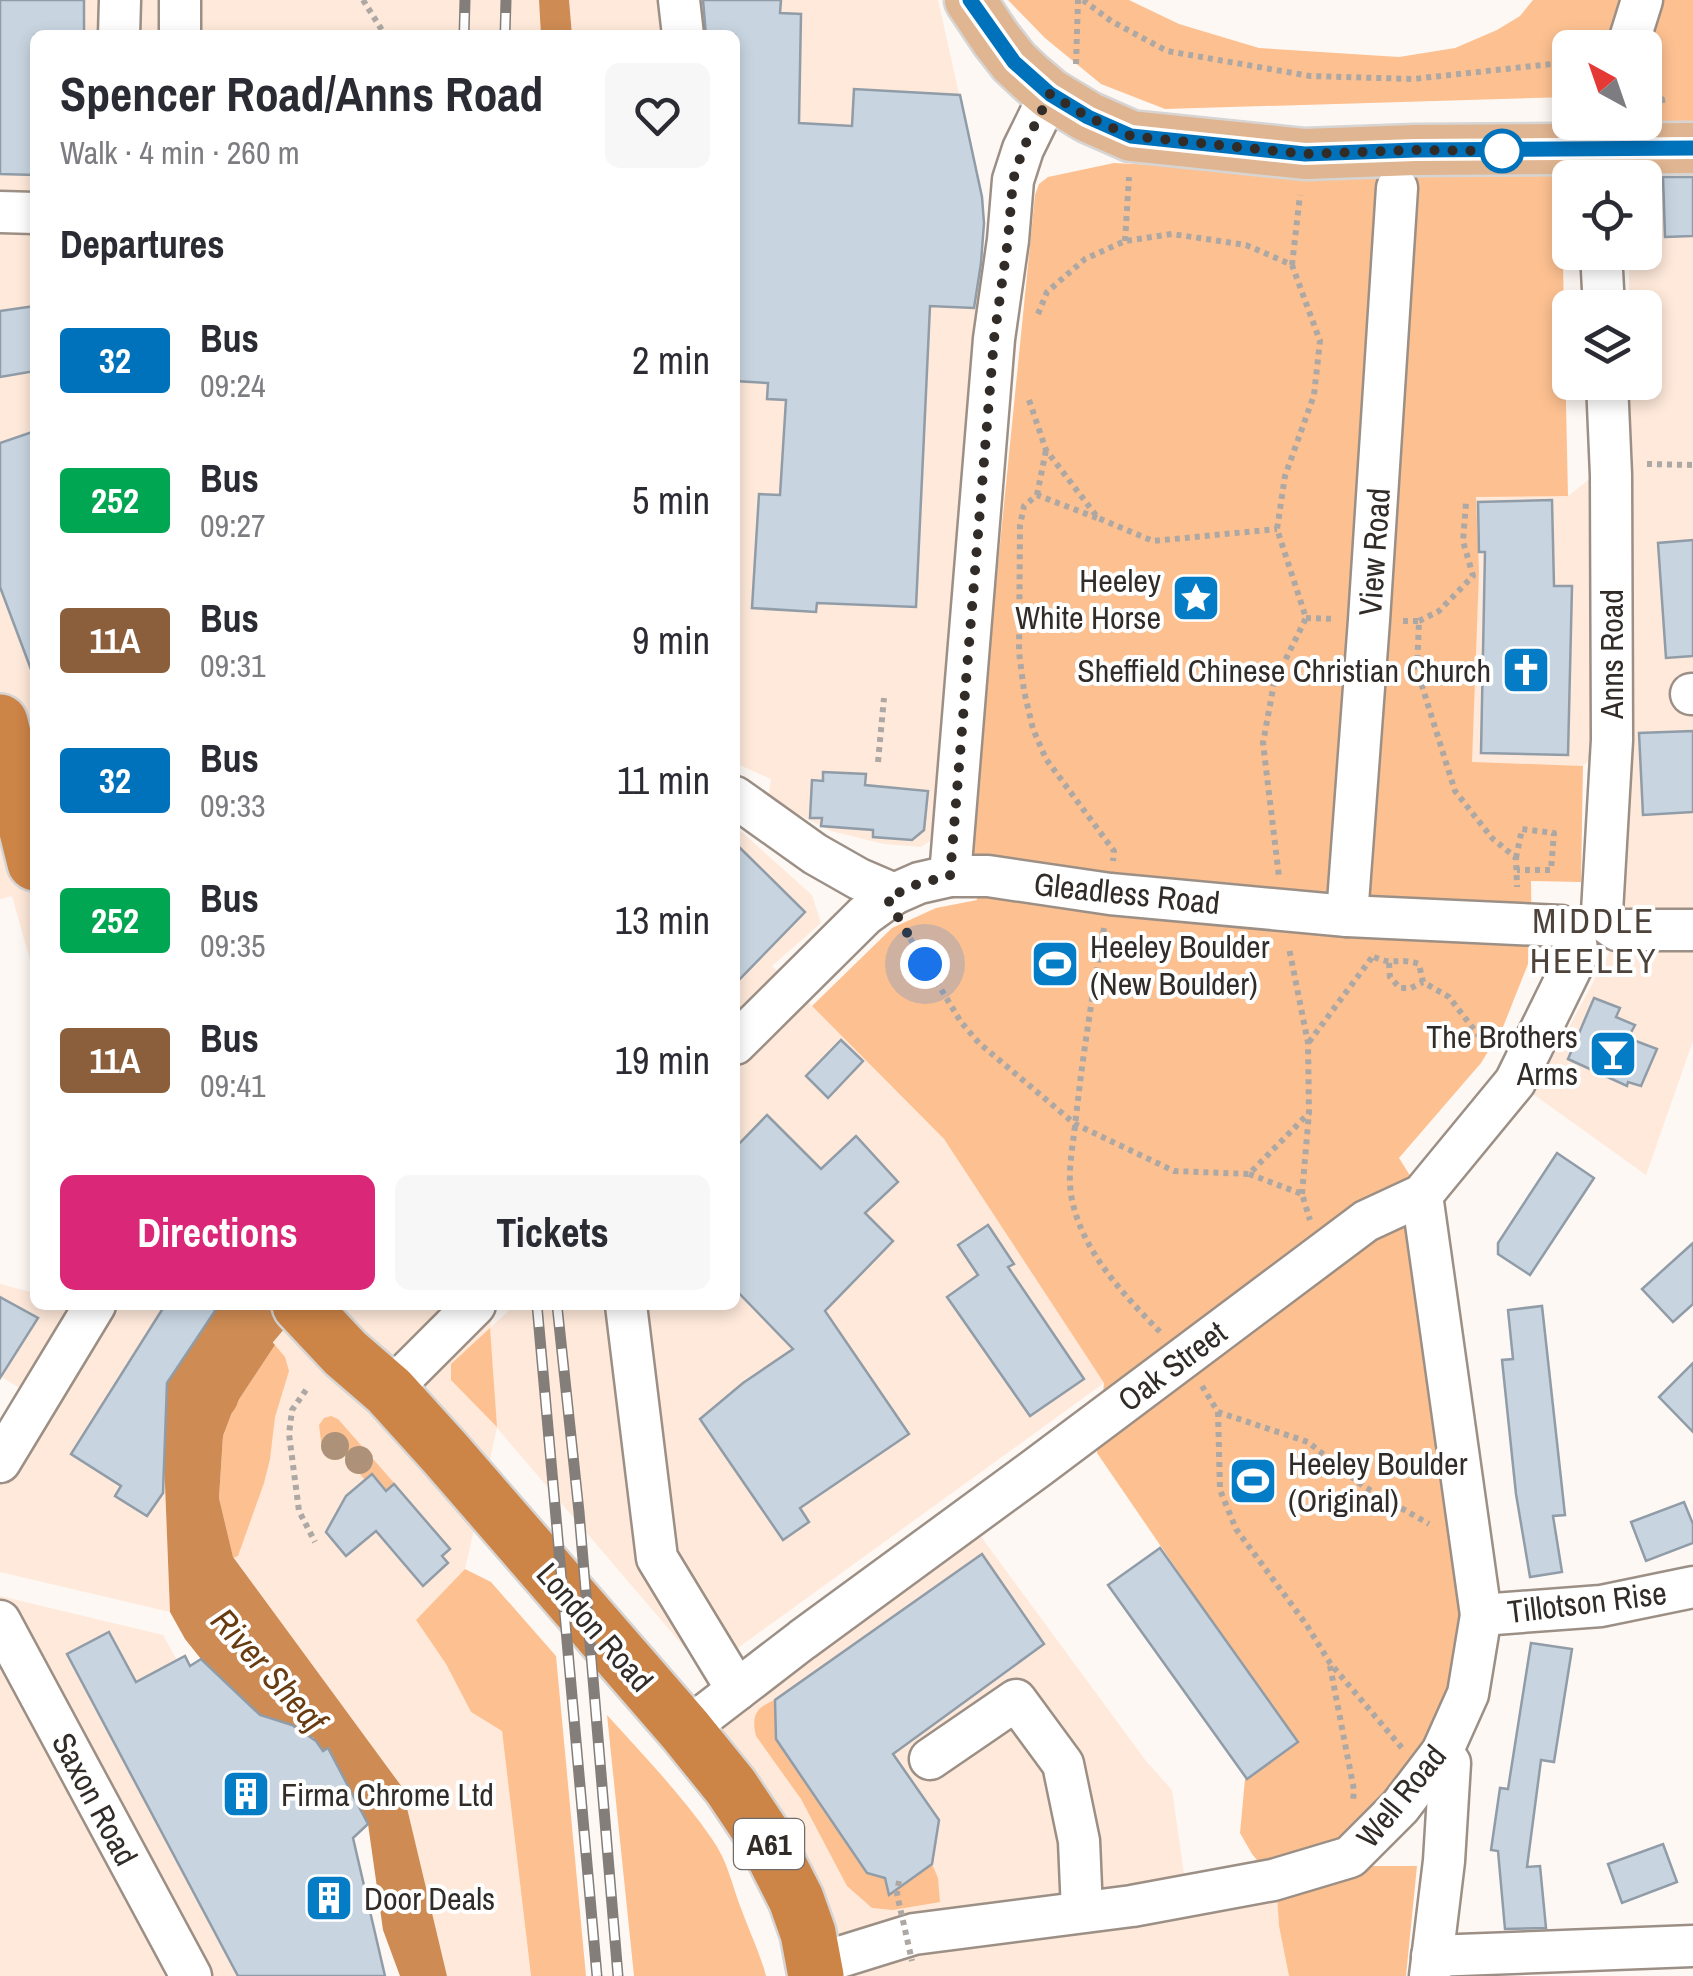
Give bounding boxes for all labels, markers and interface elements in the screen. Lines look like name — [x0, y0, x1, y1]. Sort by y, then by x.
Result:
north arrow — [1552, 30, 1662, 140]
map controls — [1552, 30, 1662, 400]
text: Spencer Road/Anns Road — [60, 61, 543, 126]
button: heart — [605, 63, 710, 168]
unlabelled marker — [1481, 130, 1523, 172]
text: Walk · 4 min · 260 m — [60, 131, 300, 174]
button: locate — [1552, 160, 1662, 270]
text: Departures — [60, 219, 225, 270]
button: layers — [1552, 290, 1662, 400]
text: Bus — [200, 313, 259, 364]
text: 2 min — [632, 335, 710, 386]
text: 32 — [99, 337, 131, 384]
text: 09:24 — [200, 364, 266, 407]
text: Bus — [200, 453, 259, 504]
text: 5 min — [632, 475, 710, 526]
text: 252 — [91, 477, 139, 524]
street label: View Road — [1348, 487, 1400, 617]
text: 09:27 — [200, 504, 266, 547]
place label: Heeley White Horse — [1015, 559, 1161, 639]
place icon: Heeley White Horse — [1170, 572, 1222, 624]
street label: Anns Road — [1590, 589, 1633, 720]
text: Bus — [200, 593, 259, 644]
text: 9 min — [632, 615, 710, 666]
text: 11A — [89, 617, 141, 664]
text: 09:31 — [200, 644, 266, 687]
church icon: Sheffield Chinese Christian Church — [1500, 644, 1552, 696]
place label: Sheffield Chinese Christian Church — [1077, 649, 1491, 692]
text: Bus — [200, 733, 259, 784]
text: 11 min — [617, 755, 710, 806]
text: 32 — [99, 757, 131, 804]
text: 09:33 — [200, 784, 266, 827]
street label: Gleadless Road — [1032, 862, 1222, 924]
text: Bus — [200, 873, 259, 924]
text: 13 min — [615, 895, 710, 946]
text: 252 — [91, 897, 139, 944]
district label: MIDDLE HEELEY — [1530, 897, 1658, 984]
text: 09:35 — [200, 924, 266, 967]
place label: Heeley Boulder (New Boulder) — [1090, 925, 1270, 1005]
sports icon: Heeley Boulder (New Boulder) — [1029, 938, 1081, 990]
your location — [900, 939, 950, 989]
text: Bus — [200, 1013, 259, 1064]
place label: The Brothers Arms — [1426, 1015, 1578, 1095]
bar icon: The Brothers Arms — [1587, 1028, 1639, 1080]
text: 19 min — [615, 1035, 710, 1086]
text: 11A — [89, 1037, 141, 1084]
text: 09:41 — [200, 1064, 266, 1107]
button: Directions — [60, 1175, 375, 1290]
button: Tickets — [395, 1175, 710, 1290]
street label: Oak Street — [1109, 1311, 1235, 1421]
place label: Heeley Boulder (Original) — [1288, 1442, 1468, 1522]
sports icon: Heeley Boulder (Original) — [1227, 1455, 1279, 1507]
street label: London Road — [527, 1553, 663, 1701]
street label: Tillotson Rise — [1505, 1571, 1669, 1633]
water label: River Sheaf — [201, 1598, 339, 1744]
street label: Saxon Road — [42, 1725, 148, 1873]
street label: Well Road — [1346, 1736, 1456, 1856]
building icon: Firma Chrome Ltd — [220, 1768, 272, 1820]
place label: Firma Chrome Ltd — [281, 1773, 494, 1816]
road number: A61 — [734, 1819, 804, 1869]
building icon: Door Deals — [303, 1872, 355, 1924]
place label: Door Deals — [364, 1877, 495, 1920]

